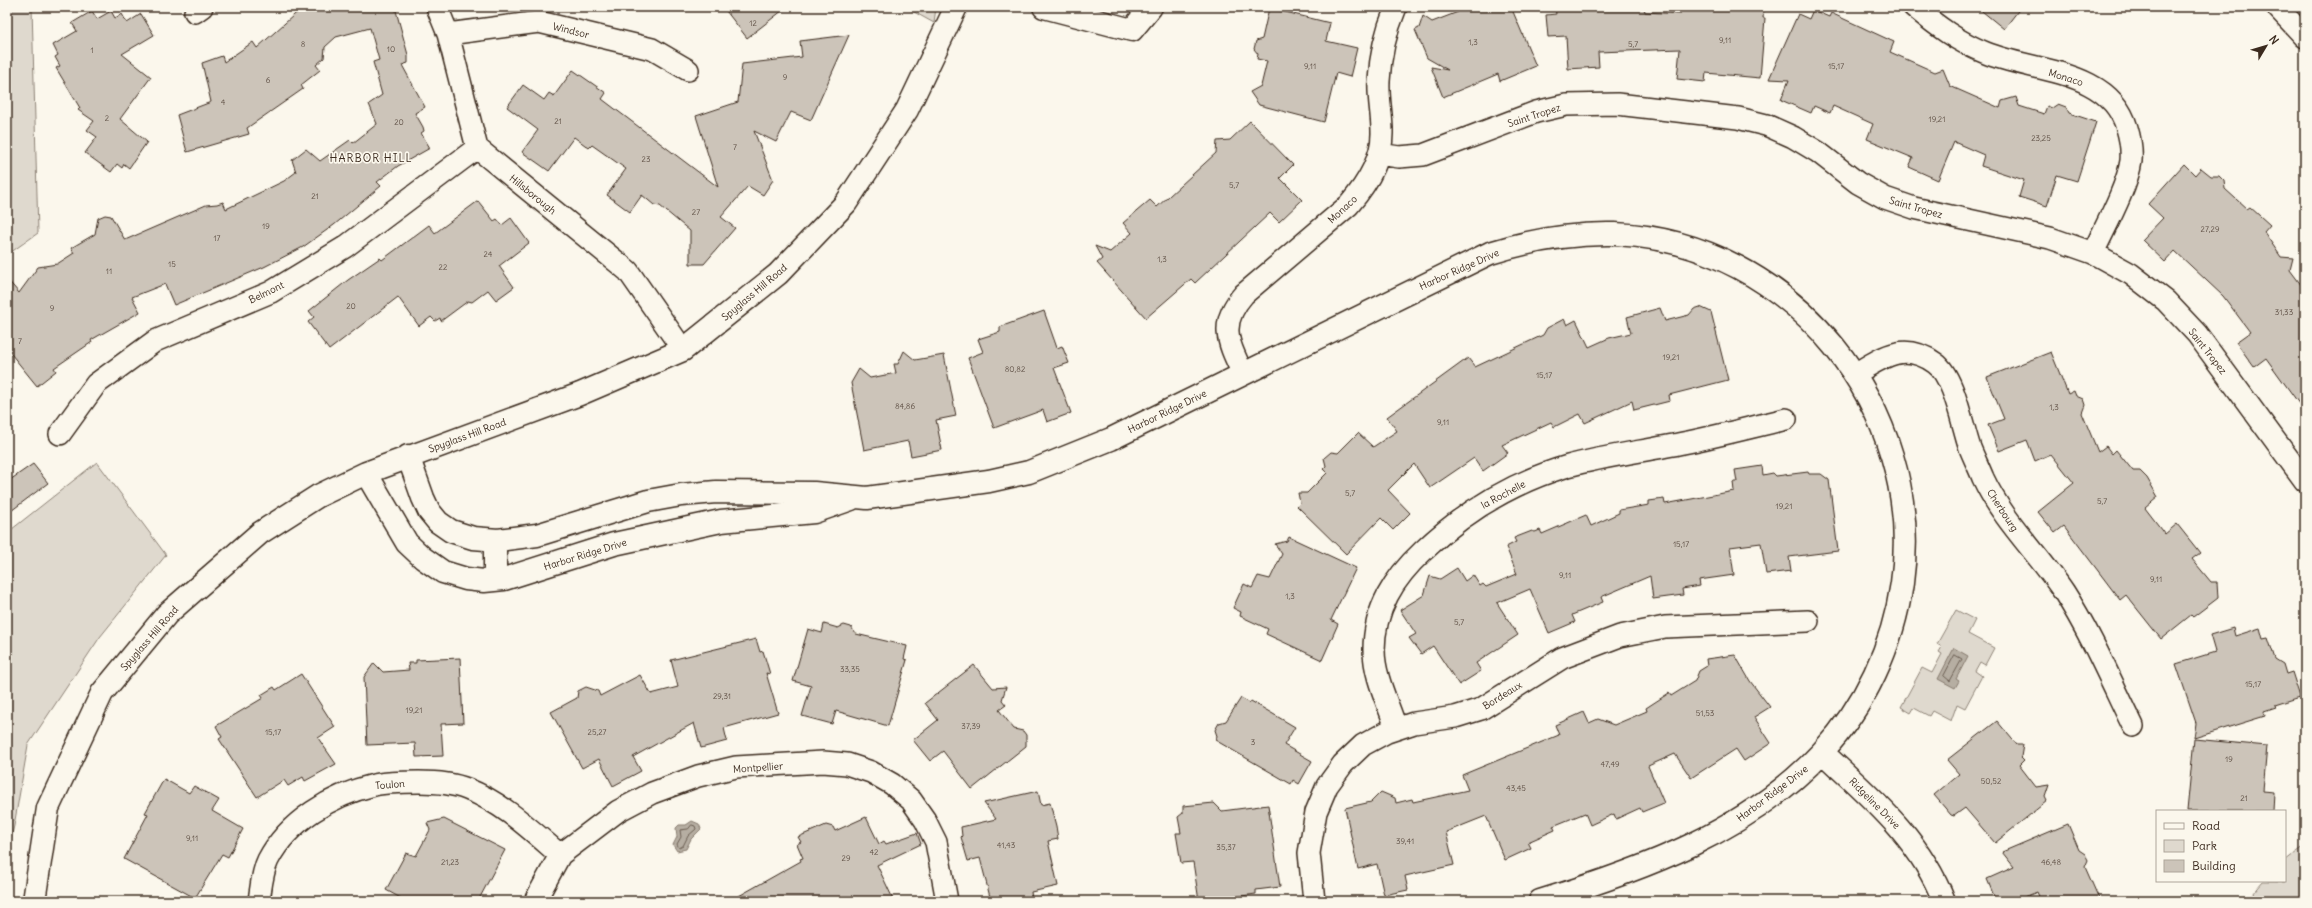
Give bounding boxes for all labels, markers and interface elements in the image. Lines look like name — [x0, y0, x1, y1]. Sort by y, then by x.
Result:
house number: 12 — [749, 18, 757, 28]
street label: Windsor — [551, 20, 591, 41]
north arrow — [2246, 26, 2286, 66]
text: N — [2266, 33, 2282, 47]
house number: 9,11 — [1719, 35, 1731, 45]
house number: 1,3 — [1468, 37, 1478, 47]
house number: 8 — [301, 39, 306, 49]
house number: 5,7 — [1628, 39, 1638, 49]
house number: 10 — [387, 44, 395, 54]
house number: 1 — [90, 45, 94, 55]
house number: 9,11 — [1304, 61, 1316, 71]
house number: 15,17 — [1828, 61, 1844, 71]
street label: Monaco — [2047, 66, 2085, 89]
house number: 9 — [783, 72, 788, 82]
house number: 6 — [266, 75, 271, 85]
house number: 4 — [221, 97, 226, 107]
street label: Saint Tropez — [1506, 101, 1563, 130]
house number: 2 — [105, 113, 110, 123]
house number: 19,21 — [1929, 114, 1945, 124]
house number: 21 — [554, 116, 562, 126]
house number: 20 — [394, 117, 404, 127]
house number: 23,25 — [2031, 133, 2051, 143]
house number: 7 — [733, 142, 737, 152]
district label: HARBOR HILL — [330, 151, 412, 165]
house number: 23 — [642, 154, 651, 164]
street label: Hillsborough — [507, 172, 559, 217]
house number: 5,7 — [1229, 180, 1239, 190]
house number: 21 — [311, 191, 319, 201]
street label: Monaco — [1325, 192, 1360, 226]
street label: Saint Tropez — [1888, 194, 1944, 221]
house number: 27 — [692, 207, 700, 217]
house number: 19 — [262, 221, 270, 231]
house number: 27,29 — [2201, 224, 2220, 234]
house number: 17 — [213, 233, 221, 243]
street label: Harbor Ridge Drive — [1417, 246, 1501, 293]
house number: 24 — [484, 249, 493, 259]
house number: 1,3 — [1157, 254, 1167, 264]
house number: 15 — [168, 259, 176, 269]
street label: Spyglass Hill Road — [719, 261, 790, 324]
house number: 22 — [439, 262, 448, 272]
house number: 11 — [106, 266, 112, 276]
street label: Belmont — [246, 278, 287, 307]
house number: 20 — [346, 301, 356, 311]
house number: 9 — [50, 303, 55, 313]
house number: 31,33 — [2275, 307, 2294, 317]
street label: Saint Tropez — [2186, 326, 2230, 377]
house number: 7 — [18, 336, 22, 346]
house number: 19,21 — [1663, 352, 1679, 362]
house number: 80,82 — [1005, 364, 1026, 374]
house number: 15,17 — [1536, 370, 1552, 380]
street label: Harbor Ridge Drive — [1126, 387, 1209, 436]
house number: 84,86 — [895, 401, 915, 411]
house number: 1,3 — [2049, 402, 2059, 412]
street label: Spyglass Hill Road — [427, 415, 508, 456]
house number: 9,11 — [1437, 417, 1449, 427]
street label: la Rochelle — [1479, 477, 1528, 512]
street label: Cherbourg — [1984, 486, 2021, 534]
house number: 5,7 — [1345, 488, 1355, 498]
house number: 5,7 — [2097, 496, 2107, 506]
house number: 19,21 — [1776, 501, 1792, 511]
street label: Harbor Ridge Drive — [542, 536, 628, 573]
house number: 15,17 — [1673, 539, 1689, 549]
house number: 9,11 — [1559, 570, 1571, 580]
house number: 9,11 — [2150, 574, 2162, 584]
house number: 1,3 — [1285, 591, 1295, 601]
street label: Spyglass Hill Road — [118, 603, 181, 673]
house number: 5,7 — [1454, 617, 1464, 627]
house number: 33,35 — [840, 664, 860, 674]
street label: Bordeaux — [1480, 678, 1524, 713]
house number: 15,17 — [2245, 679, 2261, 689]
house number: 29,31 — [713, 691, 731, 701]
house number: 19,21 — [406, 705, 422, 715]
house number: 51,53 — [1696, 708, 1715, 718]
house number: 37,39 — [961, 721, 981, 731]
house number: 15,17 — [265, 727, 281, 737]
house number: 25,27 — [588, 727, 607, 737]
house number: 3 — [1251, 737, 1256, 747]
house number: 19 — [2225, 754, 2233, 764]
street label: Montpellier — [733, 759, 783, 776]
house number: 47,49 — [1600, 759, 1620, 769]
street label: Harbor Ridge Drive — [1734, 762, 1811, 824]
street label: Ridgeline Drive — [1846, 775, 1903, 832]
house number: 50,52 — [1981, 776, 2002, 786]
street label: Toulon — [375, 777, 406, 792]
house number: 43,45 — [1506, 783, 1526, 793]
house number: 21 — [2240, 793, 2248, 803]
legend — [2156, 810, 2286, 882]
text: Road — [2192, 818, 2220, 833]
house number: 9,11 — [186, 833, 198, 843]
house number: 39,41 — [1396, 836, 1414, 846]
text: Park — [2192, 838, 2217, 853]
house number: 41,43 — [997, 840, 1016, 850]
house number: 35,37 — [1216, 842, 1236, 852]
house number: 42 — [869, 847, 879, 857]
house number: 29 — [842, 853, 851, 863]
house number: 21,23 — [441, 857, 460, 867]
house number: 46,48 — [2041, 857, 2061, 867]
text: Building — [2192, 858, 2236, 873]

